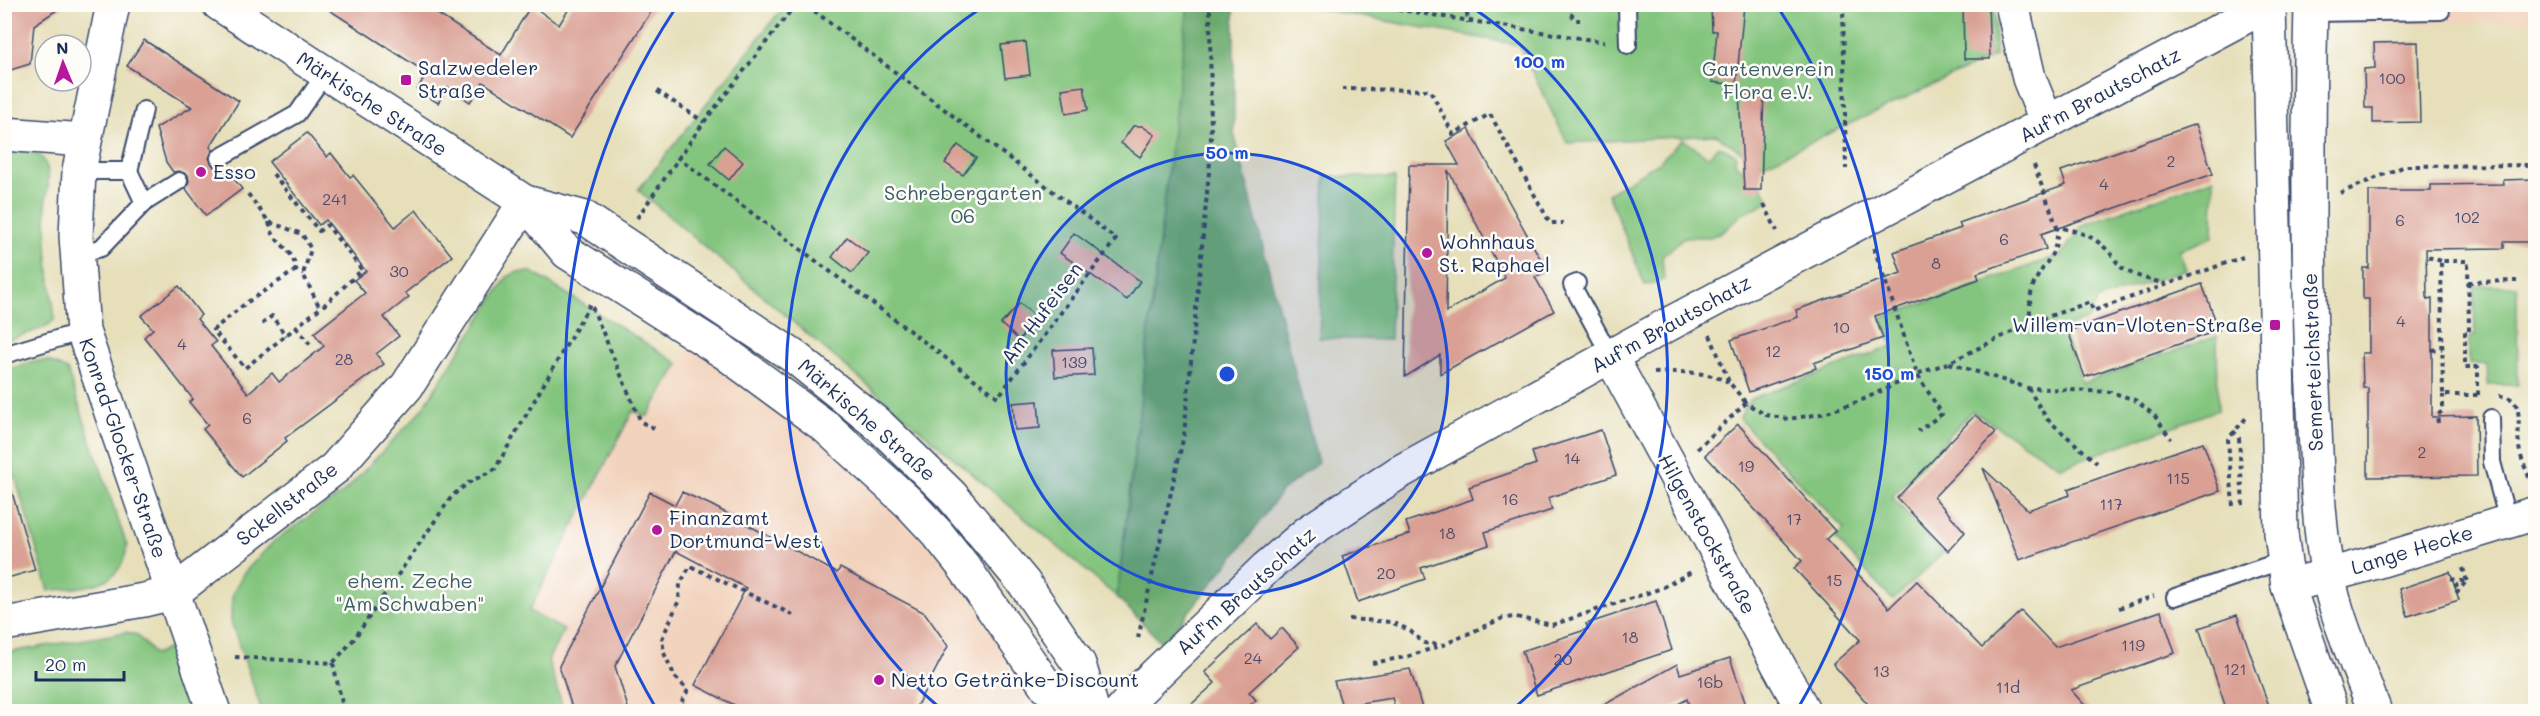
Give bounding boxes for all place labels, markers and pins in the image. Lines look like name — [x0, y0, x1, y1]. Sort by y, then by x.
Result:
place label: Salzwedeler Straße — [418, 54, 538, 103]
marker: Salzwedeler Straße — [399, 73, 413, 87]
place label: Esso — [213, 158, 256, 184]
marker: Esso — [194, 165, 208, 179]
place label: Wohnhaus St. Raphael — [1439, 228, 1550, 277]
marker: Wohnhaus St. Raphael — [1420, 246, 1434, 260]
place label: Willem-van-Vloten-Straße — [2012, 311, 2263, 337]
marker: Willem-van-Vloten-Straße — [2268, 318, 2282, 332]
centre of rings — [1217, 364, 1237, 384]
place label: Finanzamt Dortmund-West — [669, 504, 821, 553]
marker: Finanzamt Dortmund-West — [650, 523, 664, 537]
place label: Netto Getränke-Discount — [891, 666, 1139, 692]
marker: Netto Getränke-Discount — [872, 673, 886, 687]

